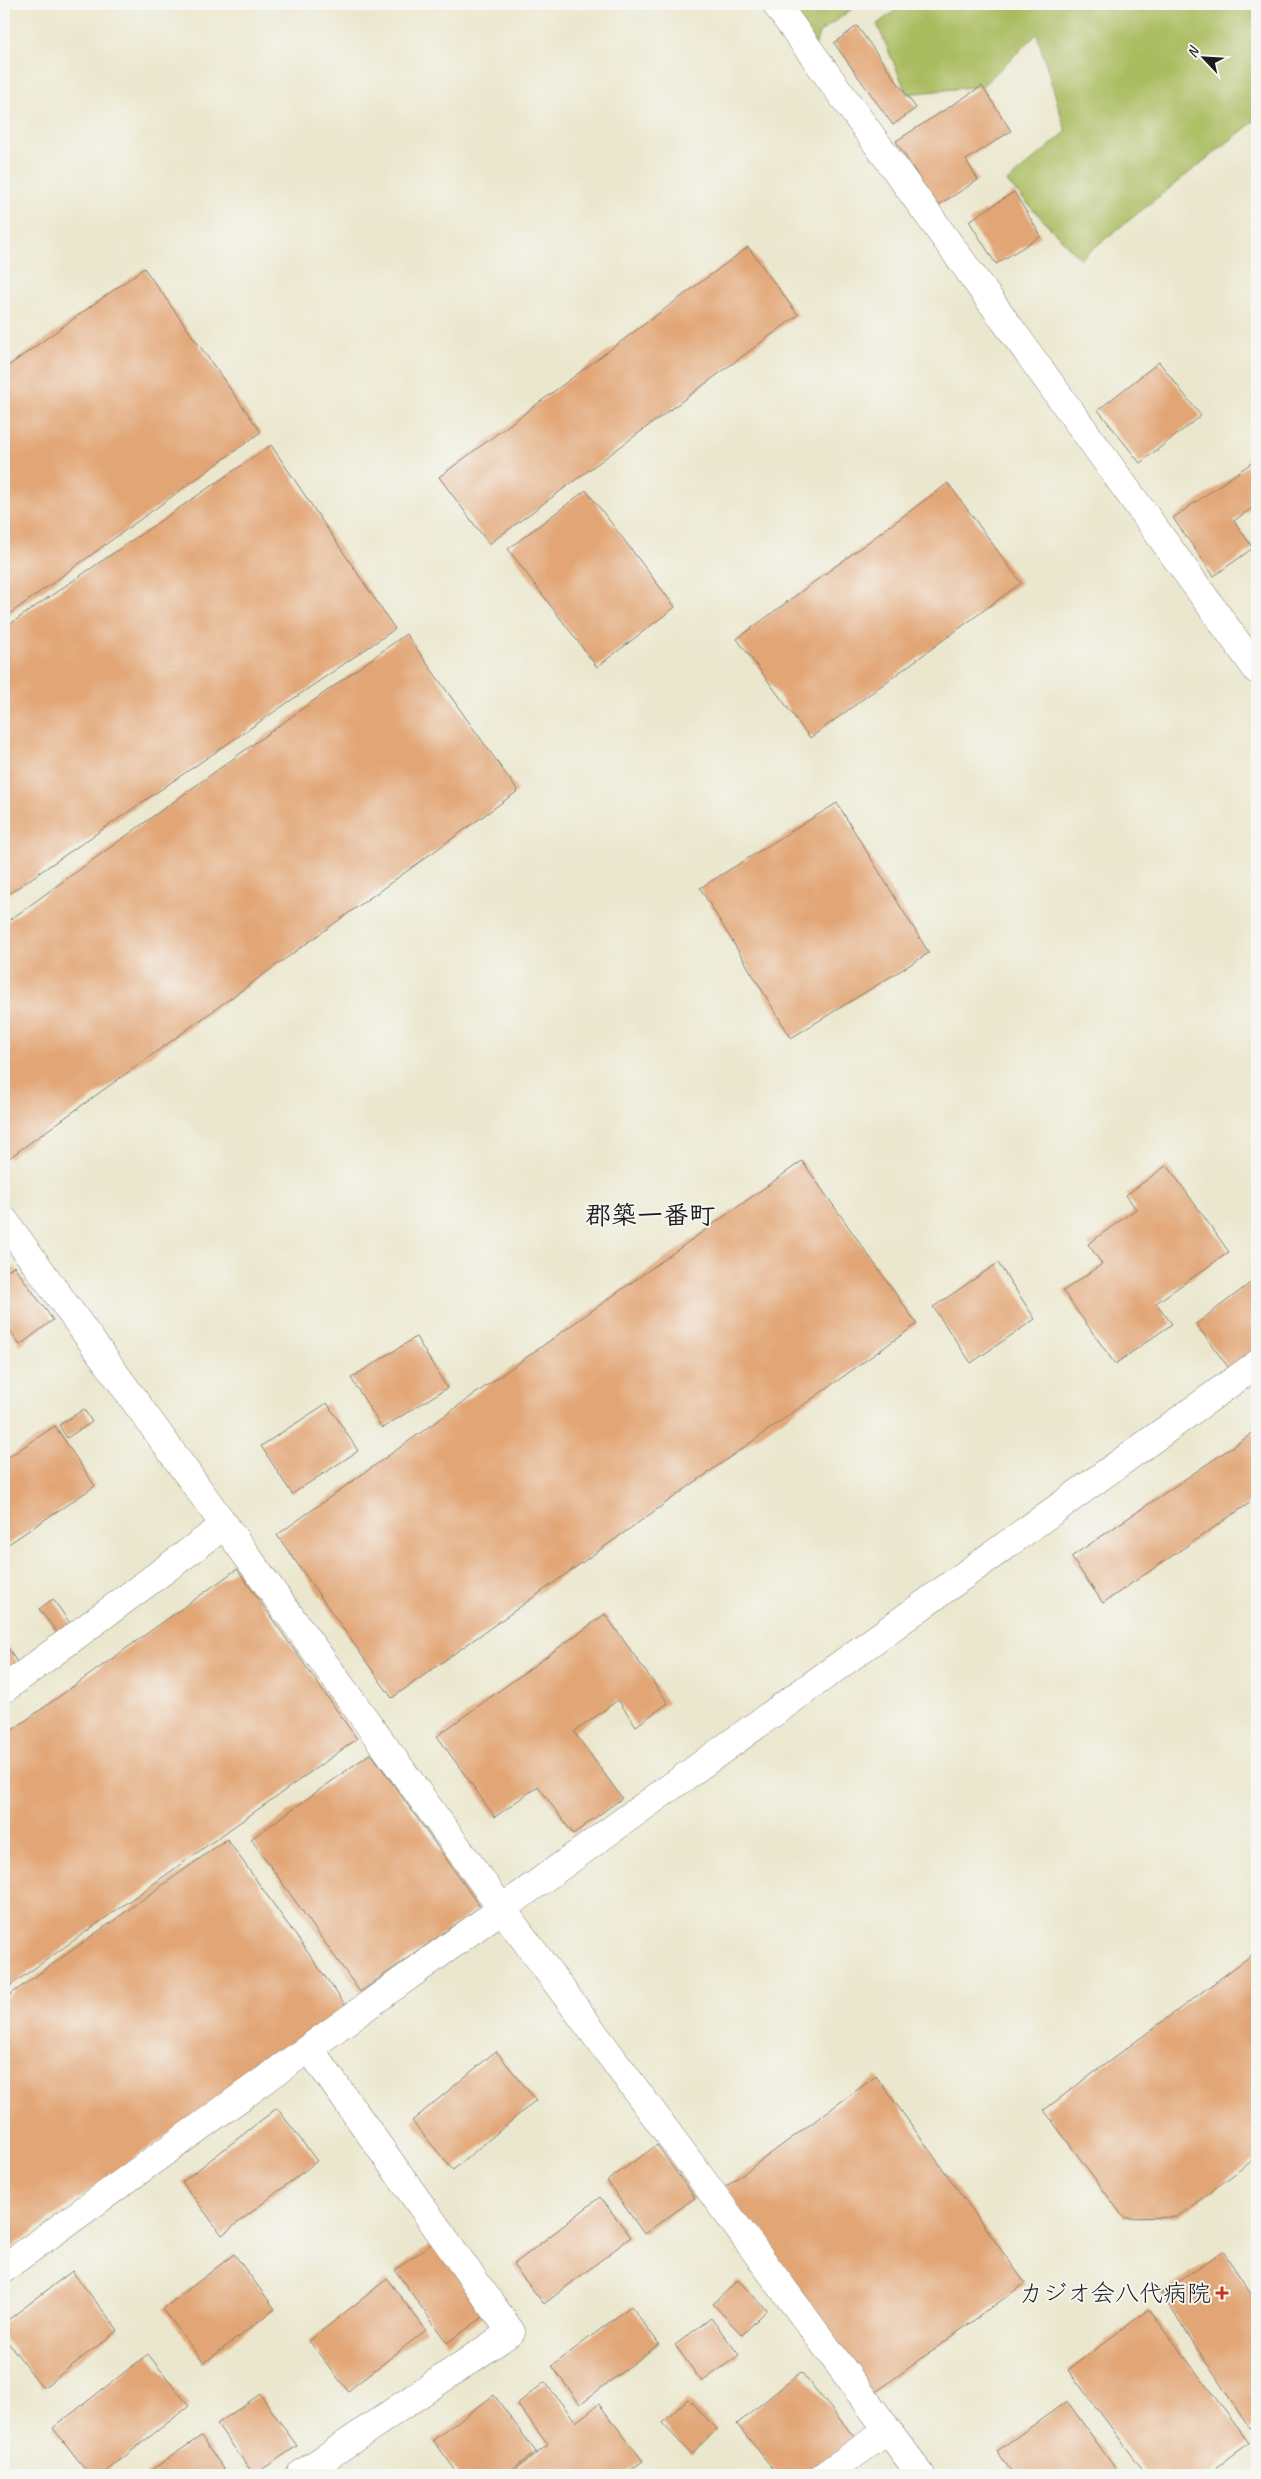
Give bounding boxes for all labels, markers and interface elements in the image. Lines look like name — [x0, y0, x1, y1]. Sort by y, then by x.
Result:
north arrow — [1178, 32, 1228, 82]
text: N — [1183, 43, 1203, 60]
district label: 郡築一番町 — [585, 1199, 715, 1232]
place label: カジオ会八代病院 — [1019, 2278, 1211, 2308]
marker: カジオ会八代病院 — [1215, 2286, 1229, 2300]

